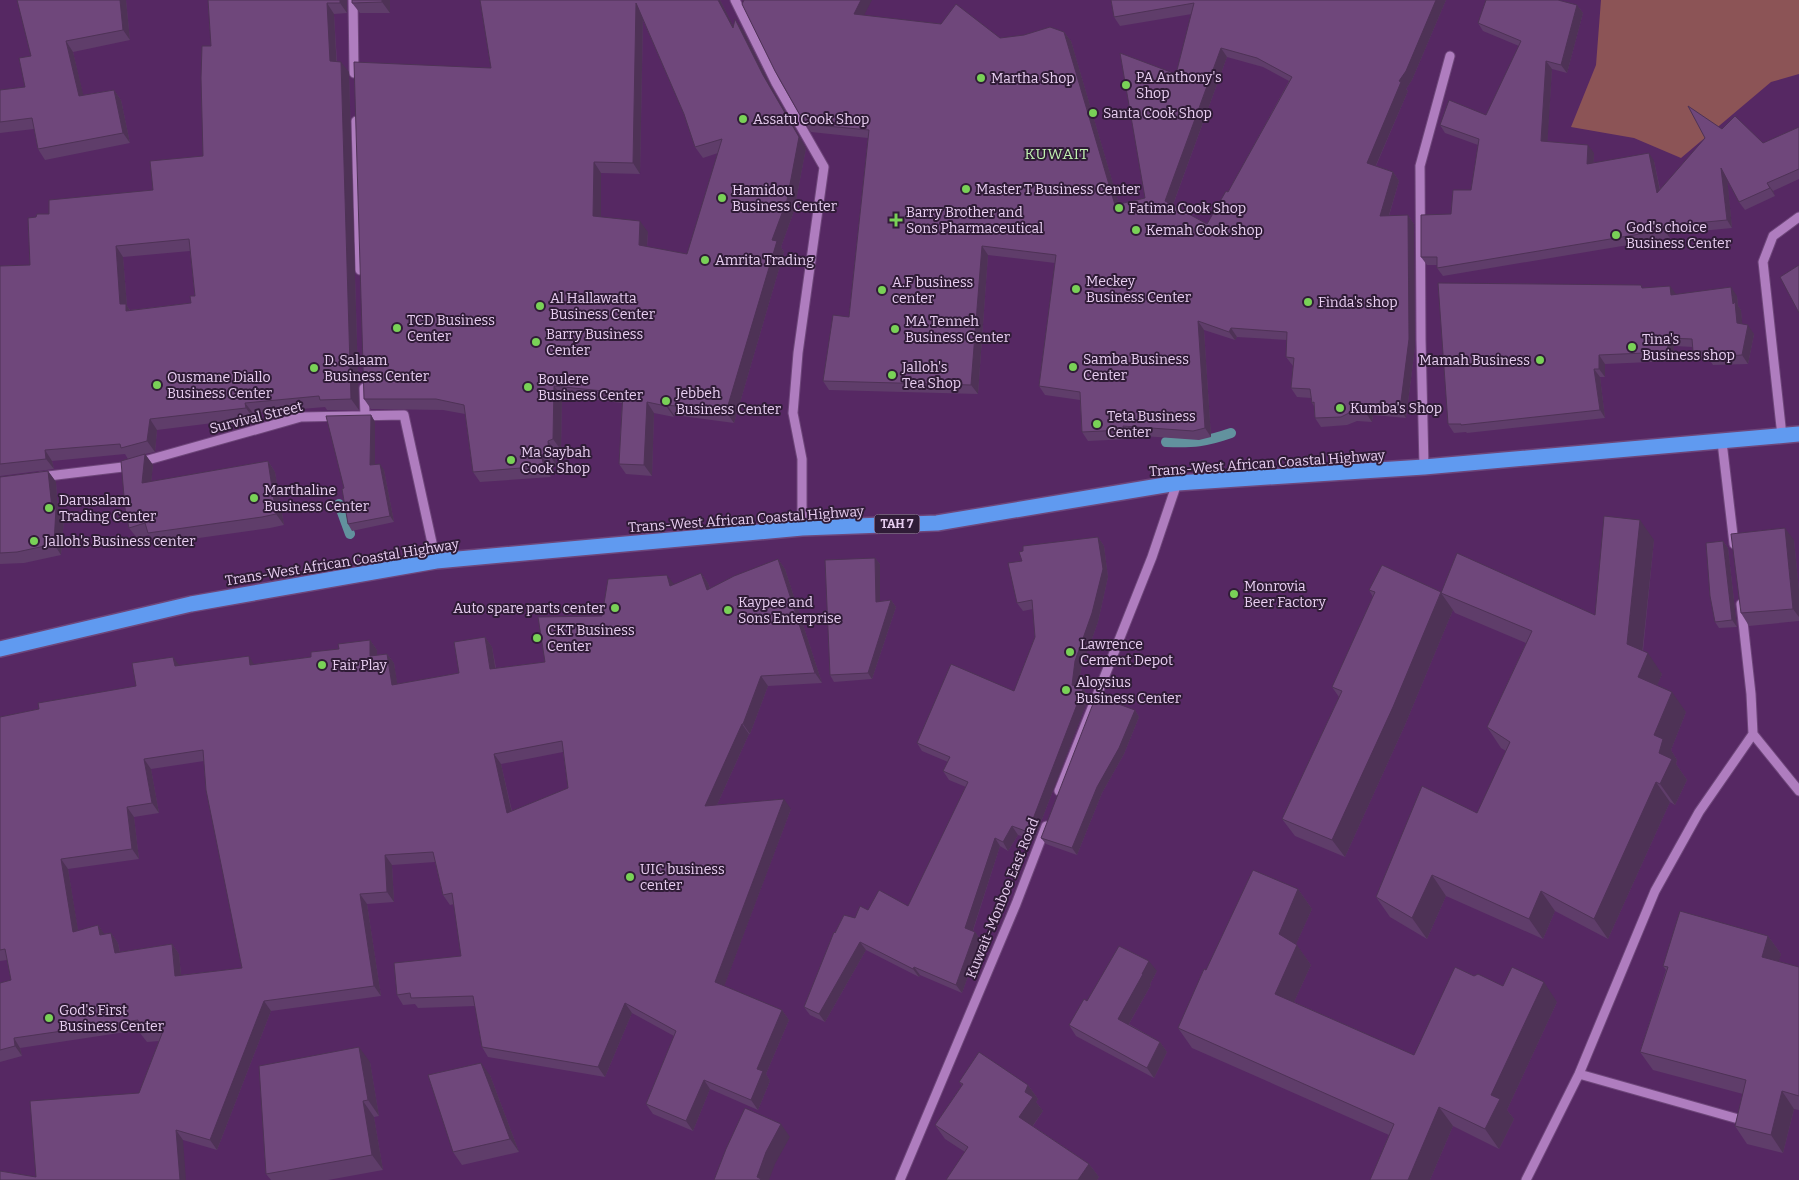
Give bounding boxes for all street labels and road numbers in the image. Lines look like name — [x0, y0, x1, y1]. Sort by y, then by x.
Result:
street label: Survival Street — [208, 398, 304, 437]
street label: Trans-West African Coastal Highway — [1149, 447, 1386, 480]
street label: Trans-West African Coastal Highway — [628, 503, 865, 536]
road number: TAH 7 — [874, 514, 920, 534]
street label: Trans-West African Coastal Highway — [224, 536, 461, 589]
street label: Kuwait-Monboe East Road — [962, 815, 1042, 981]

